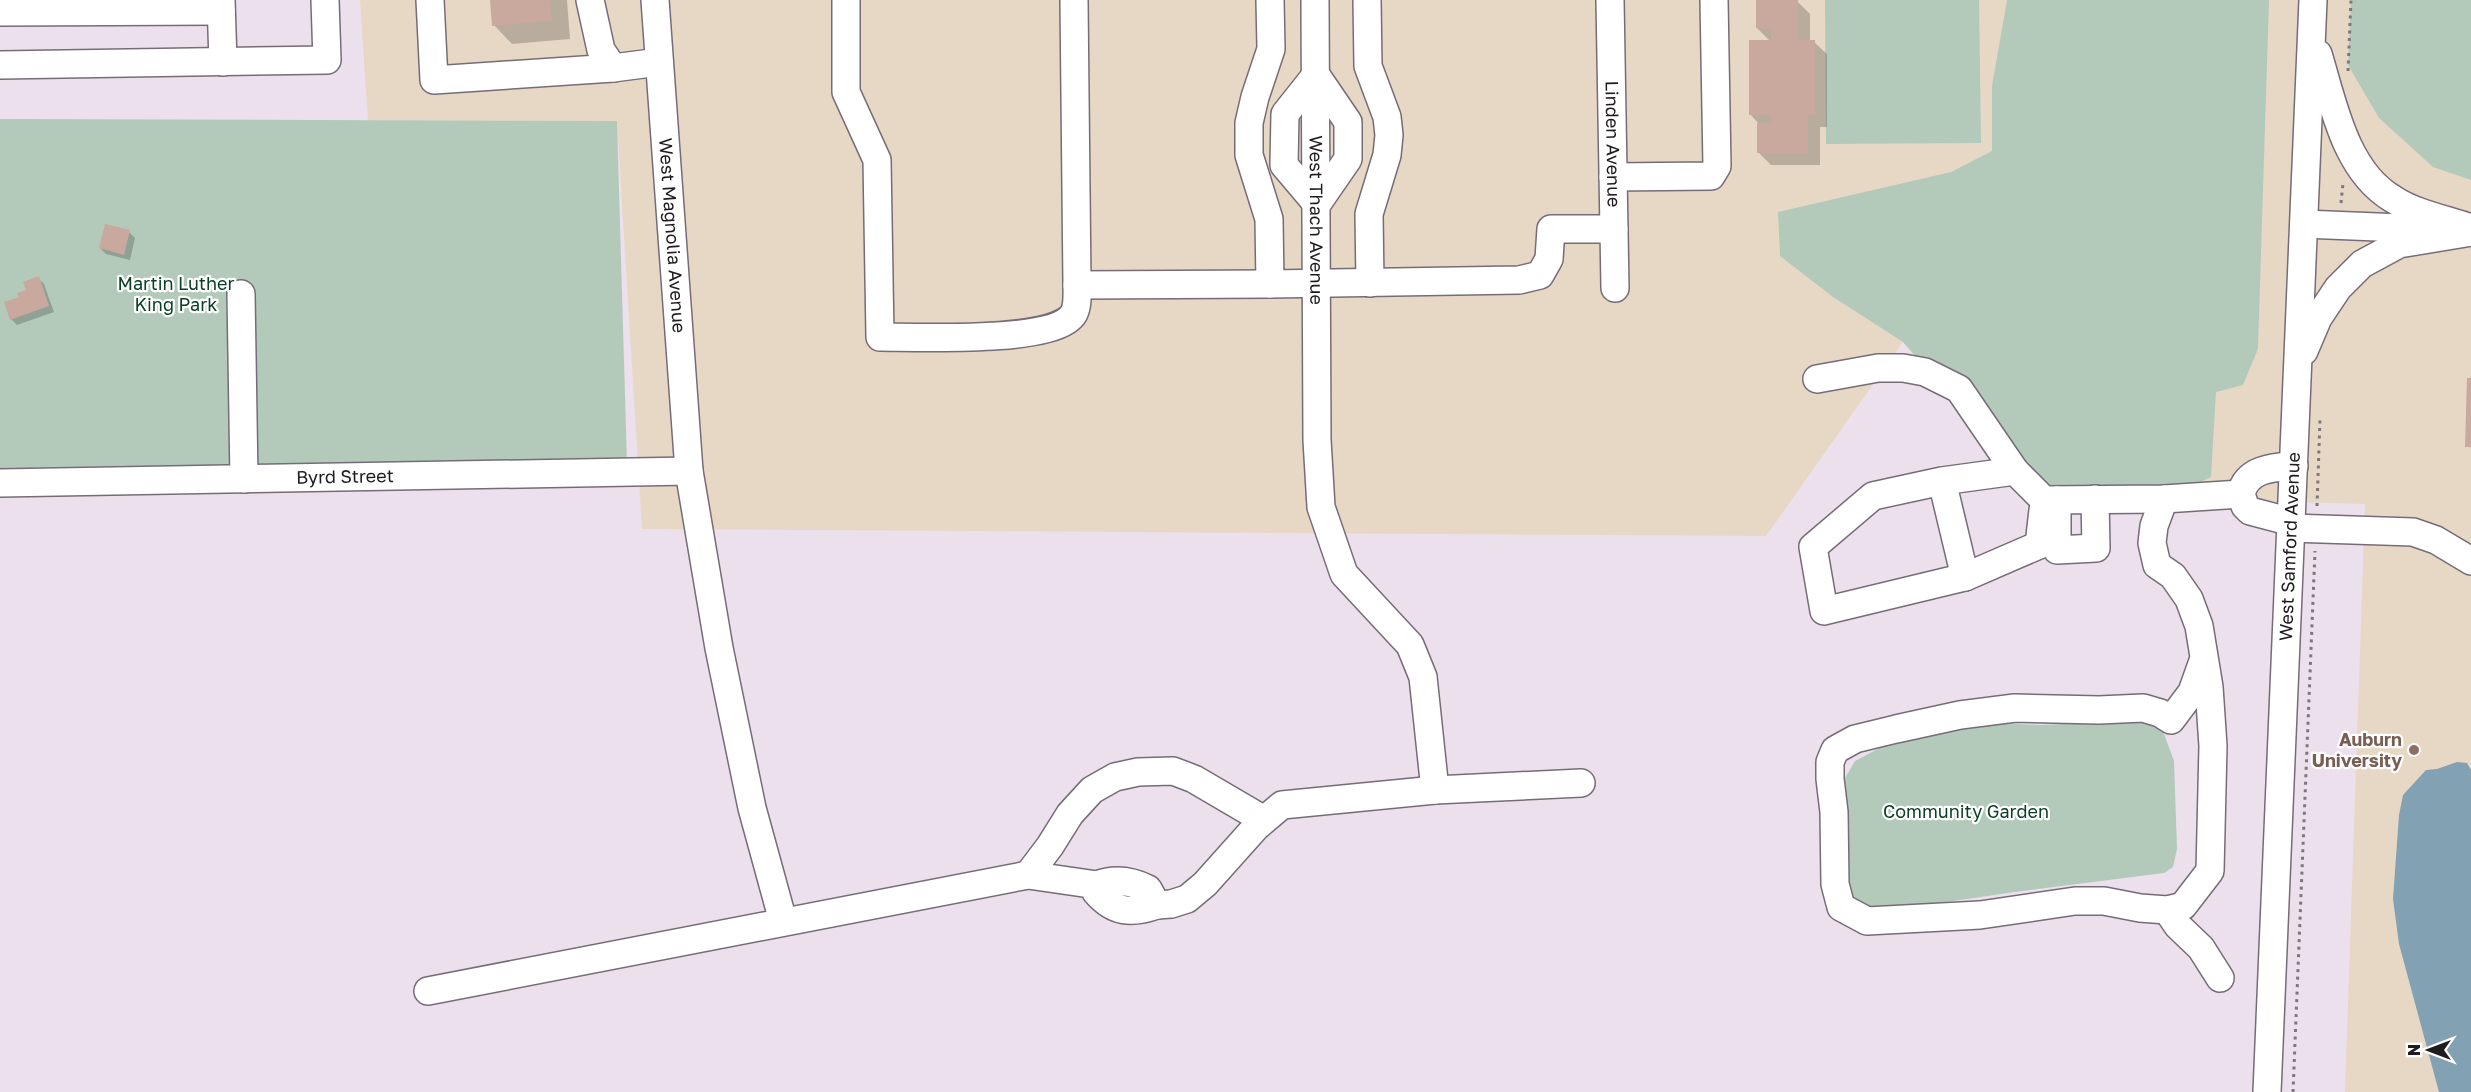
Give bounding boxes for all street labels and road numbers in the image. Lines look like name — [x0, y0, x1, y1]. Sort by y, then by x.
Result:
street label: Linden Avenue — [1601, 80, 1626, 208]
street label: West Thach Avenue — [1306, 135, 1328, 305]
street label: West Magnolia Avenue — [655, 137, 691, 334]
street label: West Samford Avenue — [2274, 451, 2304, 641]
street label: Byrd Street — [296, 464, 394, 488]

